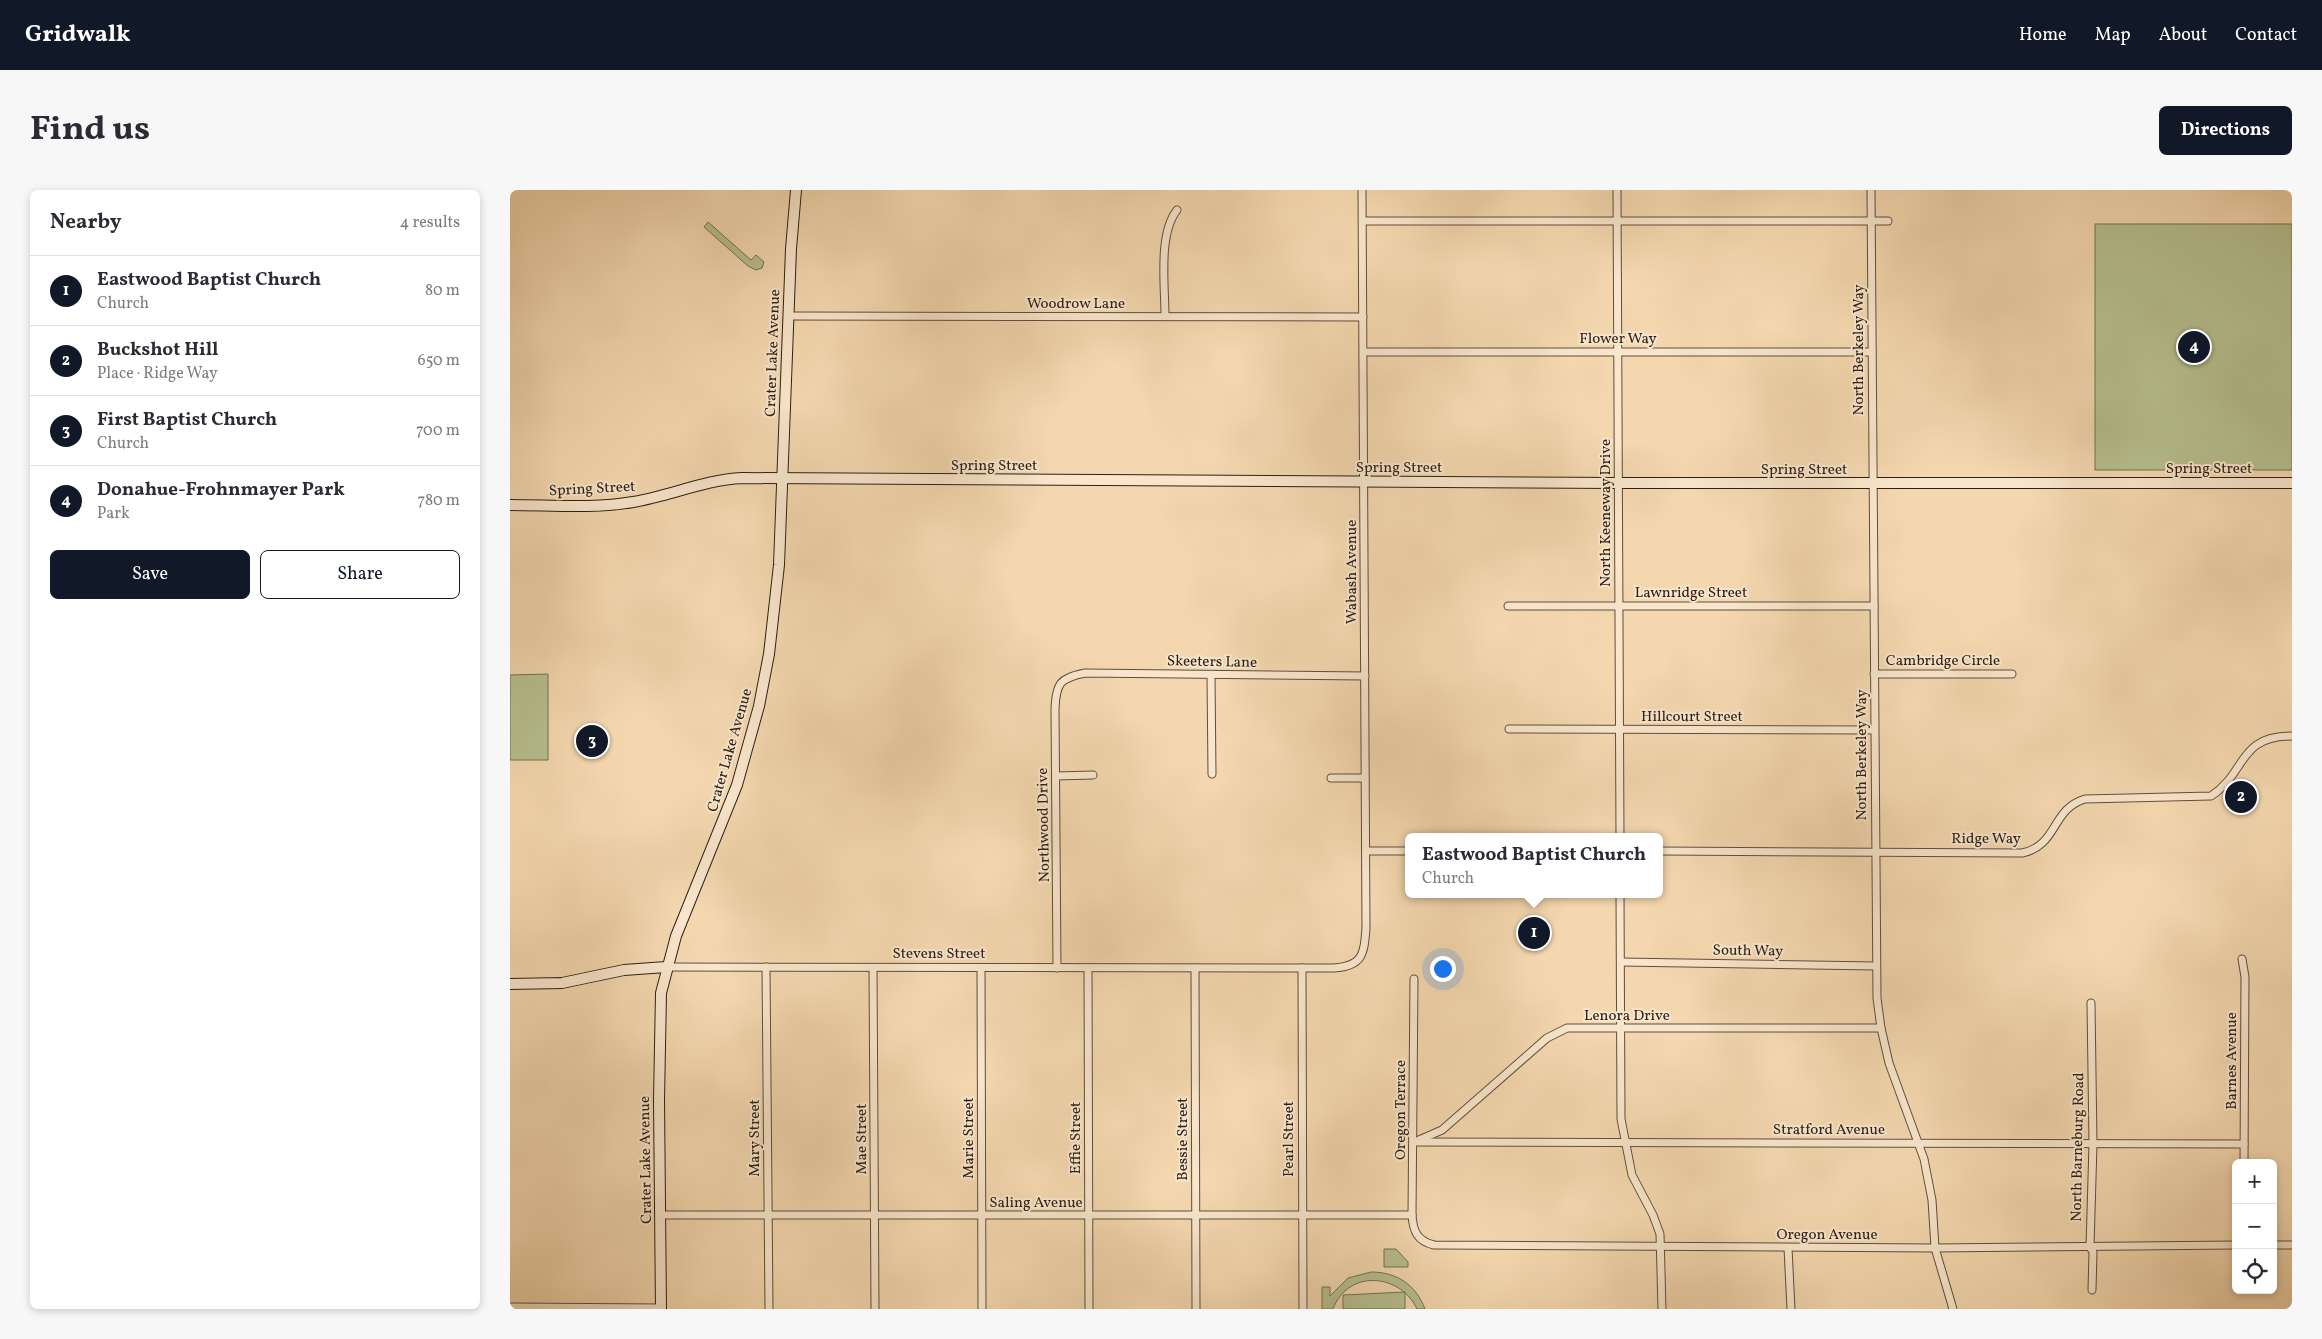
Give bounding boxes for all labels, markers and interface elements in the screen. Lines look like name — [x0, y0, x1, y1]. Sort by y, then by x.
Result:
text: Gridwalk — [25, 18, 131, 52]
text: Home — [2019, 23, 2067, 48]
text: Map — [2095, 23, 2131, 48]
text: About — [2159, 23, 2207, 48]
text: Contact — [2235, 23, 2297, 48]
text: Find us — [30, 106, 150, 154]
button: Directions — [2159, 106, 2292, 155]
text: Nearby — [50, 208, 121, 237]
text: 4 results — [400, 212, 460, 234]
text: Eastwood Baptist Church — [97, 267, 321, 293]
text: 1 — [63, 280, 69, 302]
text: 80 m — [425, 280, 460, 302]
street label: North Berkeley Way — [1849, 284, 1870, 416]
street label: Crater Lake Avenue — [761, 289, 786, 417]
text: Church — [97, 293, 149, 315]
street label: Woodrow Lane — [1027, 294, 1125, 315]
pin: 4 — [2178, 328, 2210, 366]
street label: Flower Way — [1579, 329, 1657, 350]
text: Buckshot Hill — [97, 337, 219, 363]
text: 2 — [62, 350, 70, 372]
text: 650 m — [418, 350, 460, 372]
text: Place · Ridge Way — [97, 363, 218, 385]
text: First Baptist Church — [97, 407, 277, 433]
text: 3 — [62, 420, 70, 442]
text: 700 m — [416, 420, 460, 442]
text: Church — [97, 433, 149, 455]
street label: North Keeneway Drive — [1596, 439, 1617, 587]
street label: Spring Street — [951, 456, 1037, 477]
street label: Spring Street — [1356, 458, 1442, 479]
street label: Spring Street — [2166, 459, 2252, 480]
street label: Spring Street — [1761, 460, 1847, 481]
text: Donahue-Frohnmayer Park — [97, 477, 345, 503]
street label: Spring Street — [548, 477, 636, 502]
text: 4 — [61, 490, 71, 512]
text: 780 m — [418, 490, 460, 512]
text: Park — [97, 503, 130, 525]
street label: Wabash Avenue — [1342, 520, 1363, 624]
button: Save — [50, 550, 250, 599]
button: Share — [260, 550, 460, 599]
street label: Lawnridge Street — [1635, 583, 1747, 604]
street label: Skeeters Lane — [1167, 651, 1257, 674]
street label: Cambridge Circle — [1886, 651, 2000, 672]
street label: Crater Lake Avenue — [703, 686, 758, 815]
street label: North Berkeley Way — [1852, 689, 1873, 821]
street label: Hillcourt Street — [1641, 707, 1743, 728]
pin: 3 — [576, 722, 608, 760]
street label: Northwood Drive — [1033, 768, 1056, 882]
pin: 2 — [2225, 778, 2257, 816]
street label: Ridge Way — [1951, 829, 2021, 850]
popup — [1405, 833, 1663, 898]
text: Eastwood Baptist Church — [1422, 842, 1646, 868]
text: Church — [1422, 868, 1474, 890]
pin: 1 — [1518, 914, 1550, 952]
street label: South Way — [1712, 940, 1783, 963]
street label: Stevens Street — [893, 944, 985, 965]
your location — [1430, 956, 1456, 982]
street label: Lenora Drive — [1584, 1006, 1670, 1027]
street label: Barnes Avenue — [2222, 1012, 2243, 1110]
street label: Oregon Terrace — [1391, 1060, 1412, 1160]
street label: North Barneburg Road — [2067, 1072, 2090, 1222]
street label: Crater Lake Avenue — [635, 1096, 658, 1224]
street label: Marie Street — [959, 1097, 980, 1179]
street label: Bessie Street — [1173, 1097, 1194, 1181]
street label: Mary Street — [745, 1099, 766, 1177]
street label: Pearl Street — [1279, 1101, 1300, 1177]
street label: Effie Street — [1066, 1102, 1087, 1174]
street label: Mae Street — [852, 1104, 873, 1174]
street label: Stratford Avenue — [1773, 1120, 1885, 1141]
map controls — [2232, 1159, 2277, 1294]
button: + — [2232, 1159, 2277, 1204]
street label: Saling Avenue — [989, 1193, 1083, 1214]
button: − — [2232, 1204, 2277, 1249]
street label: Oregon Avenue — [1776, 1225, 1878, 1246]
button: locate — [2232, 1249, 2277, 1294]

